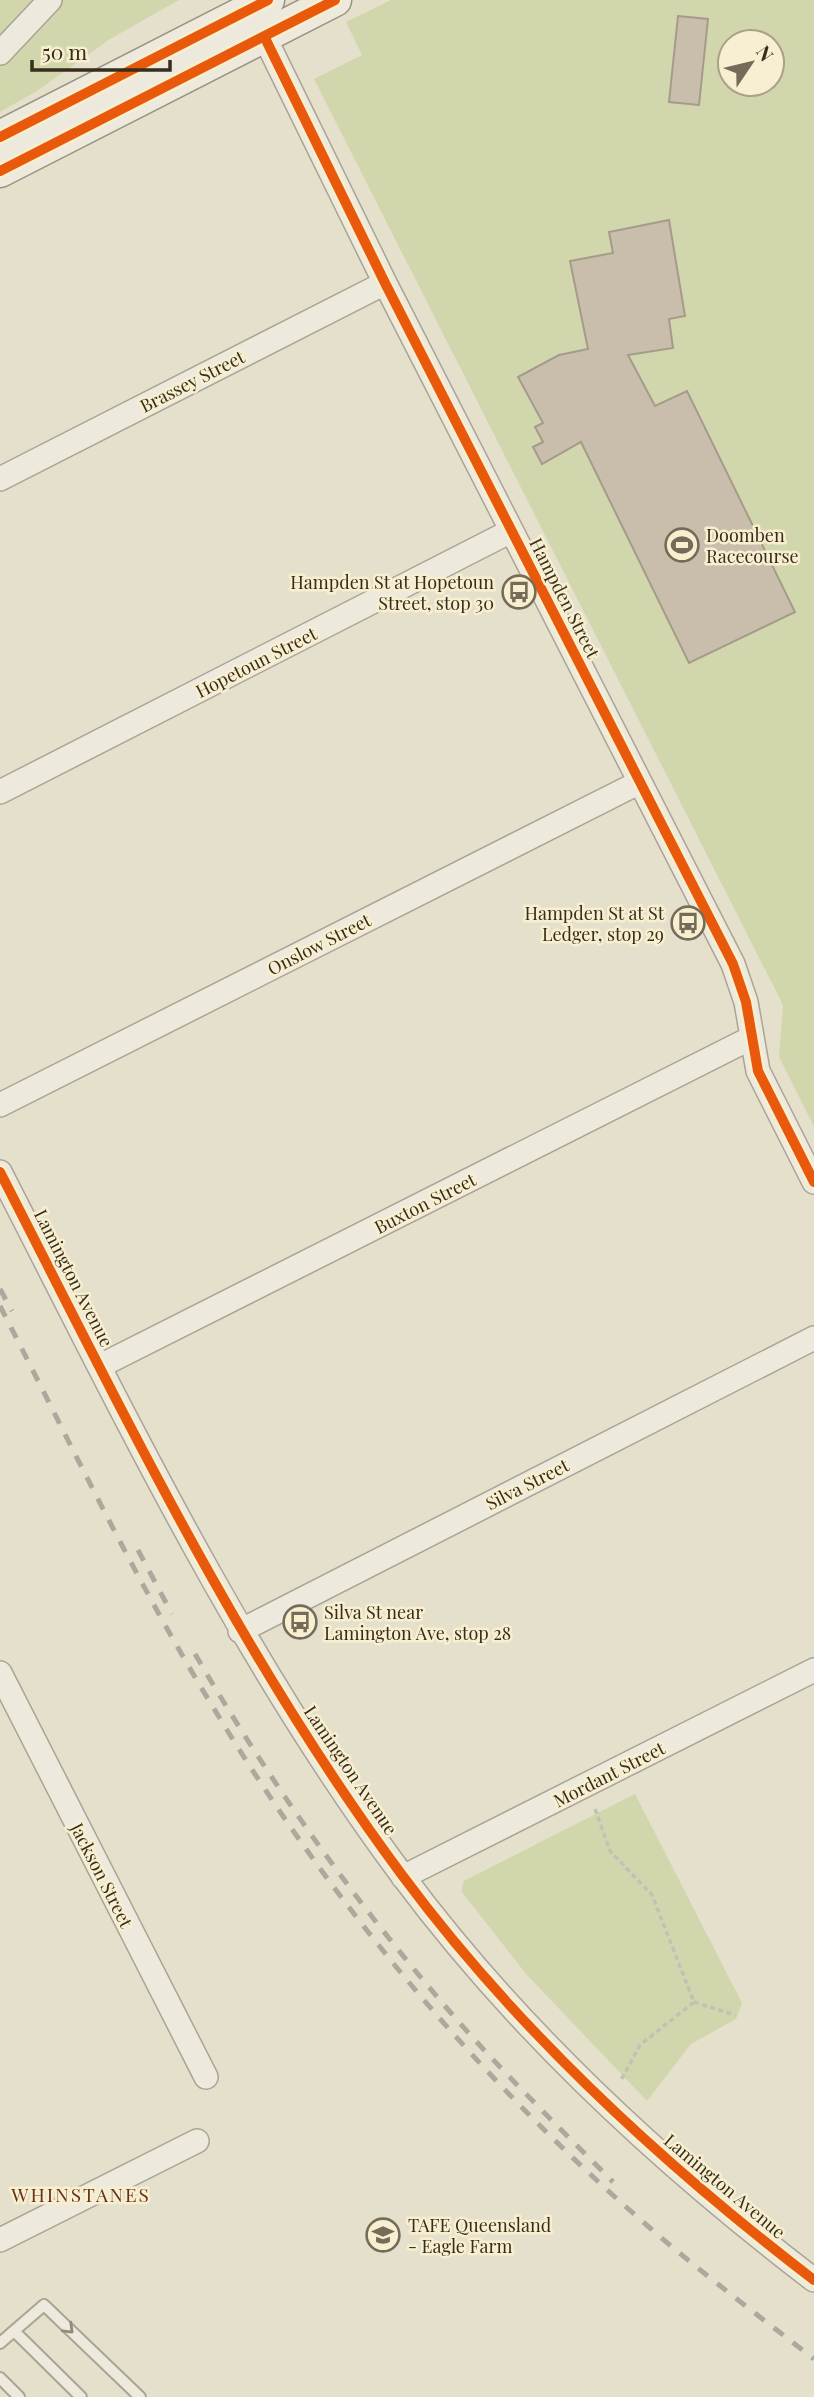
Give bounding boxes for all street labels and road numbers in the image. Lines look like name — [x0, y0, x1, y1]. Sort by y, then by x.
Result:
street label: Brassey Street — [136, 344, 249, 418]
street label: Hampden Street — [524, 534, 606, 663]
street label: Hopetoun Street — [191, 621, 321, 703]
street label: Onslow Street — [263, 907, 375, 980]
street label: Buxton Street — [370, 1167, 480, 1239]
street label: Lamington Avenue — [29, 1205, 119, 1351]
street label: Silva Street — [481, 1453, 573, 1515]
street label: Lamington Avenue — [299, 1701, 403, 1839]
street label: Mordant Street — [549, 1735, 669, 1812]
street label: Jackson Street — [65, 1818, 139, 1932]
street label: Lamington Avenue — [659, 2128, 791, 2244]

